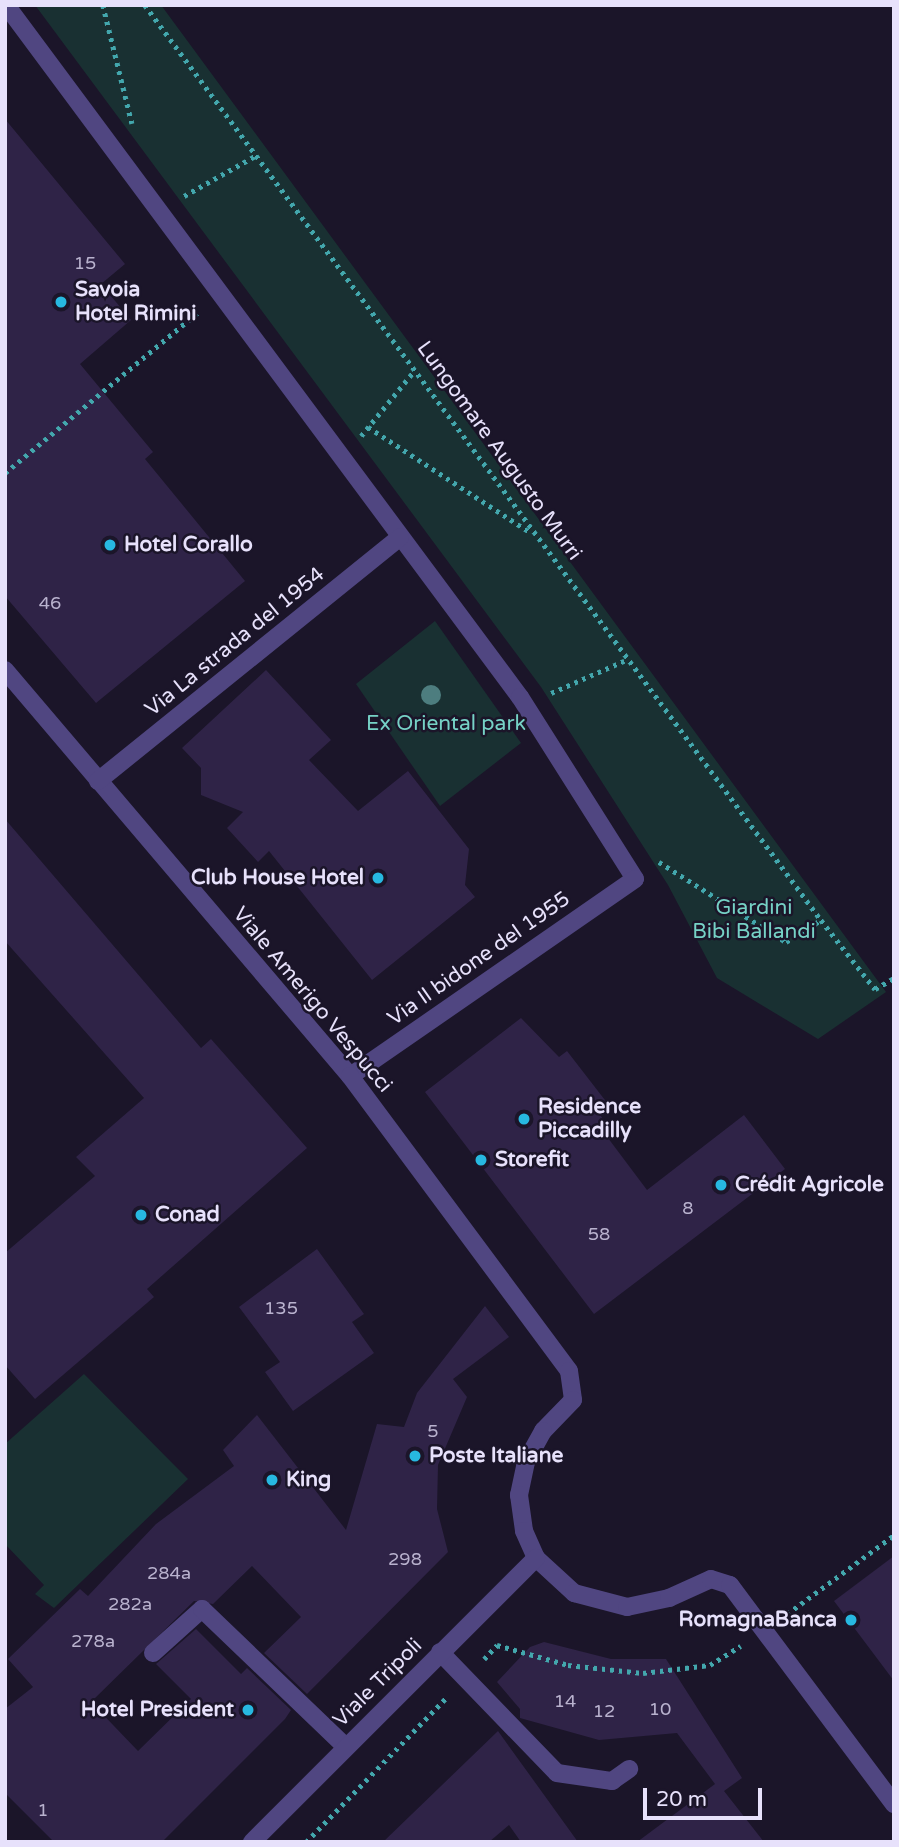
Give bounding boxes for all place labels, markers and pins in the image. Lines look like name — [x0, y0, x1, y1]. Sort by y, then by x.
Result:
place label: Savoia Hotel Rimini — [75, 277, 196, 327]
marker: Savoia Hotel Rimini — [53, 294, 69, 310]
place label: Hotel Corallo — [124, 532, 253, 558]
marker: Hotel Corallo — [102, 537, 118, 553]
place label: Club House Hotel — [191, 865, 364, 891]
marker: Club House Hotel — [370, 870, 386, 886]
place label: Residence Piccadilly — [538, 1094, 641, 1144]
marker: Residence Piccadilly — [516, 1111, 532, 1127]
place label: Storefit — [495, 1147, 569, 1173]
marker: Storefit — [473, 1152, 489, 1168]
place label: Crédit Agricole — [735, 1172, 884, 1198]
marker: Crédit Agricole — [713, 1177, 729, 1193]
place label: Conad — [155, 1202, 220, 1228]
marker: Conad — [133, 1207, 149, 1223]
place label: Poste Italiane — [429, 1443, 563, 1469]
marker: Poste Italiane — [407, 1448, 423, 1464]
place label: King — [286, 1467, 331, 1493]
marker: King — [264, 1472, 280, 1488]
place label: RomagnaBanca — [679, 1607, 837, 1633]
marker: RomagnaBanca — [843, 1612, 859, 1628]
place label: Hotel President — [81, 1697, 234, 1723]
marker: Hotel President — [240, 1702, 256, 1718]

